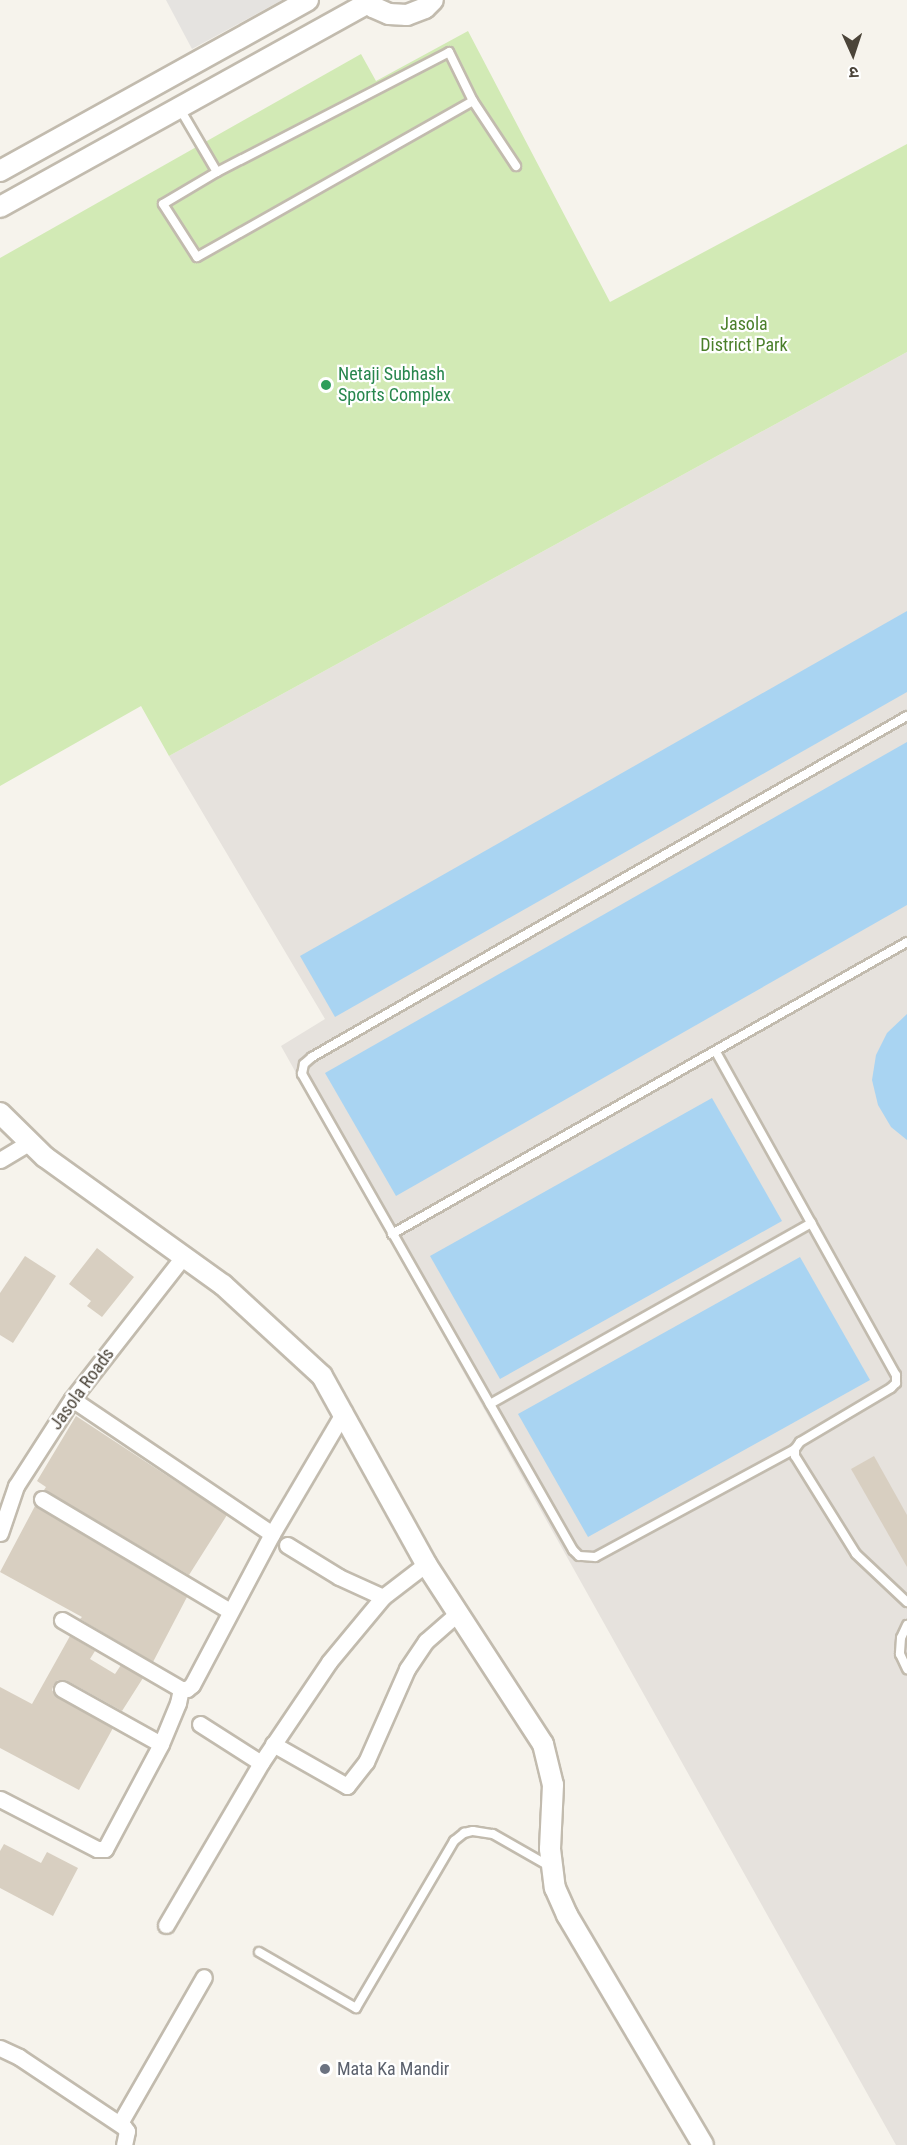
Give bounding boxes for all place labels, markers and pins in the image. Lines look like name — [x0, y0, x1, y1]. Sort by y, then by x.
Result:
place label: Netaji Subhash Sports Complex — [338, 364, 451, 406]
marker: Netaji Subhash Sports Complex — [319, 378, 333, 392]
place label: Mata Ka Mandir — [337, 2058, 449, 2080]
marker: Mata Ka Mandir — [318, 2062, 332, 2076]

